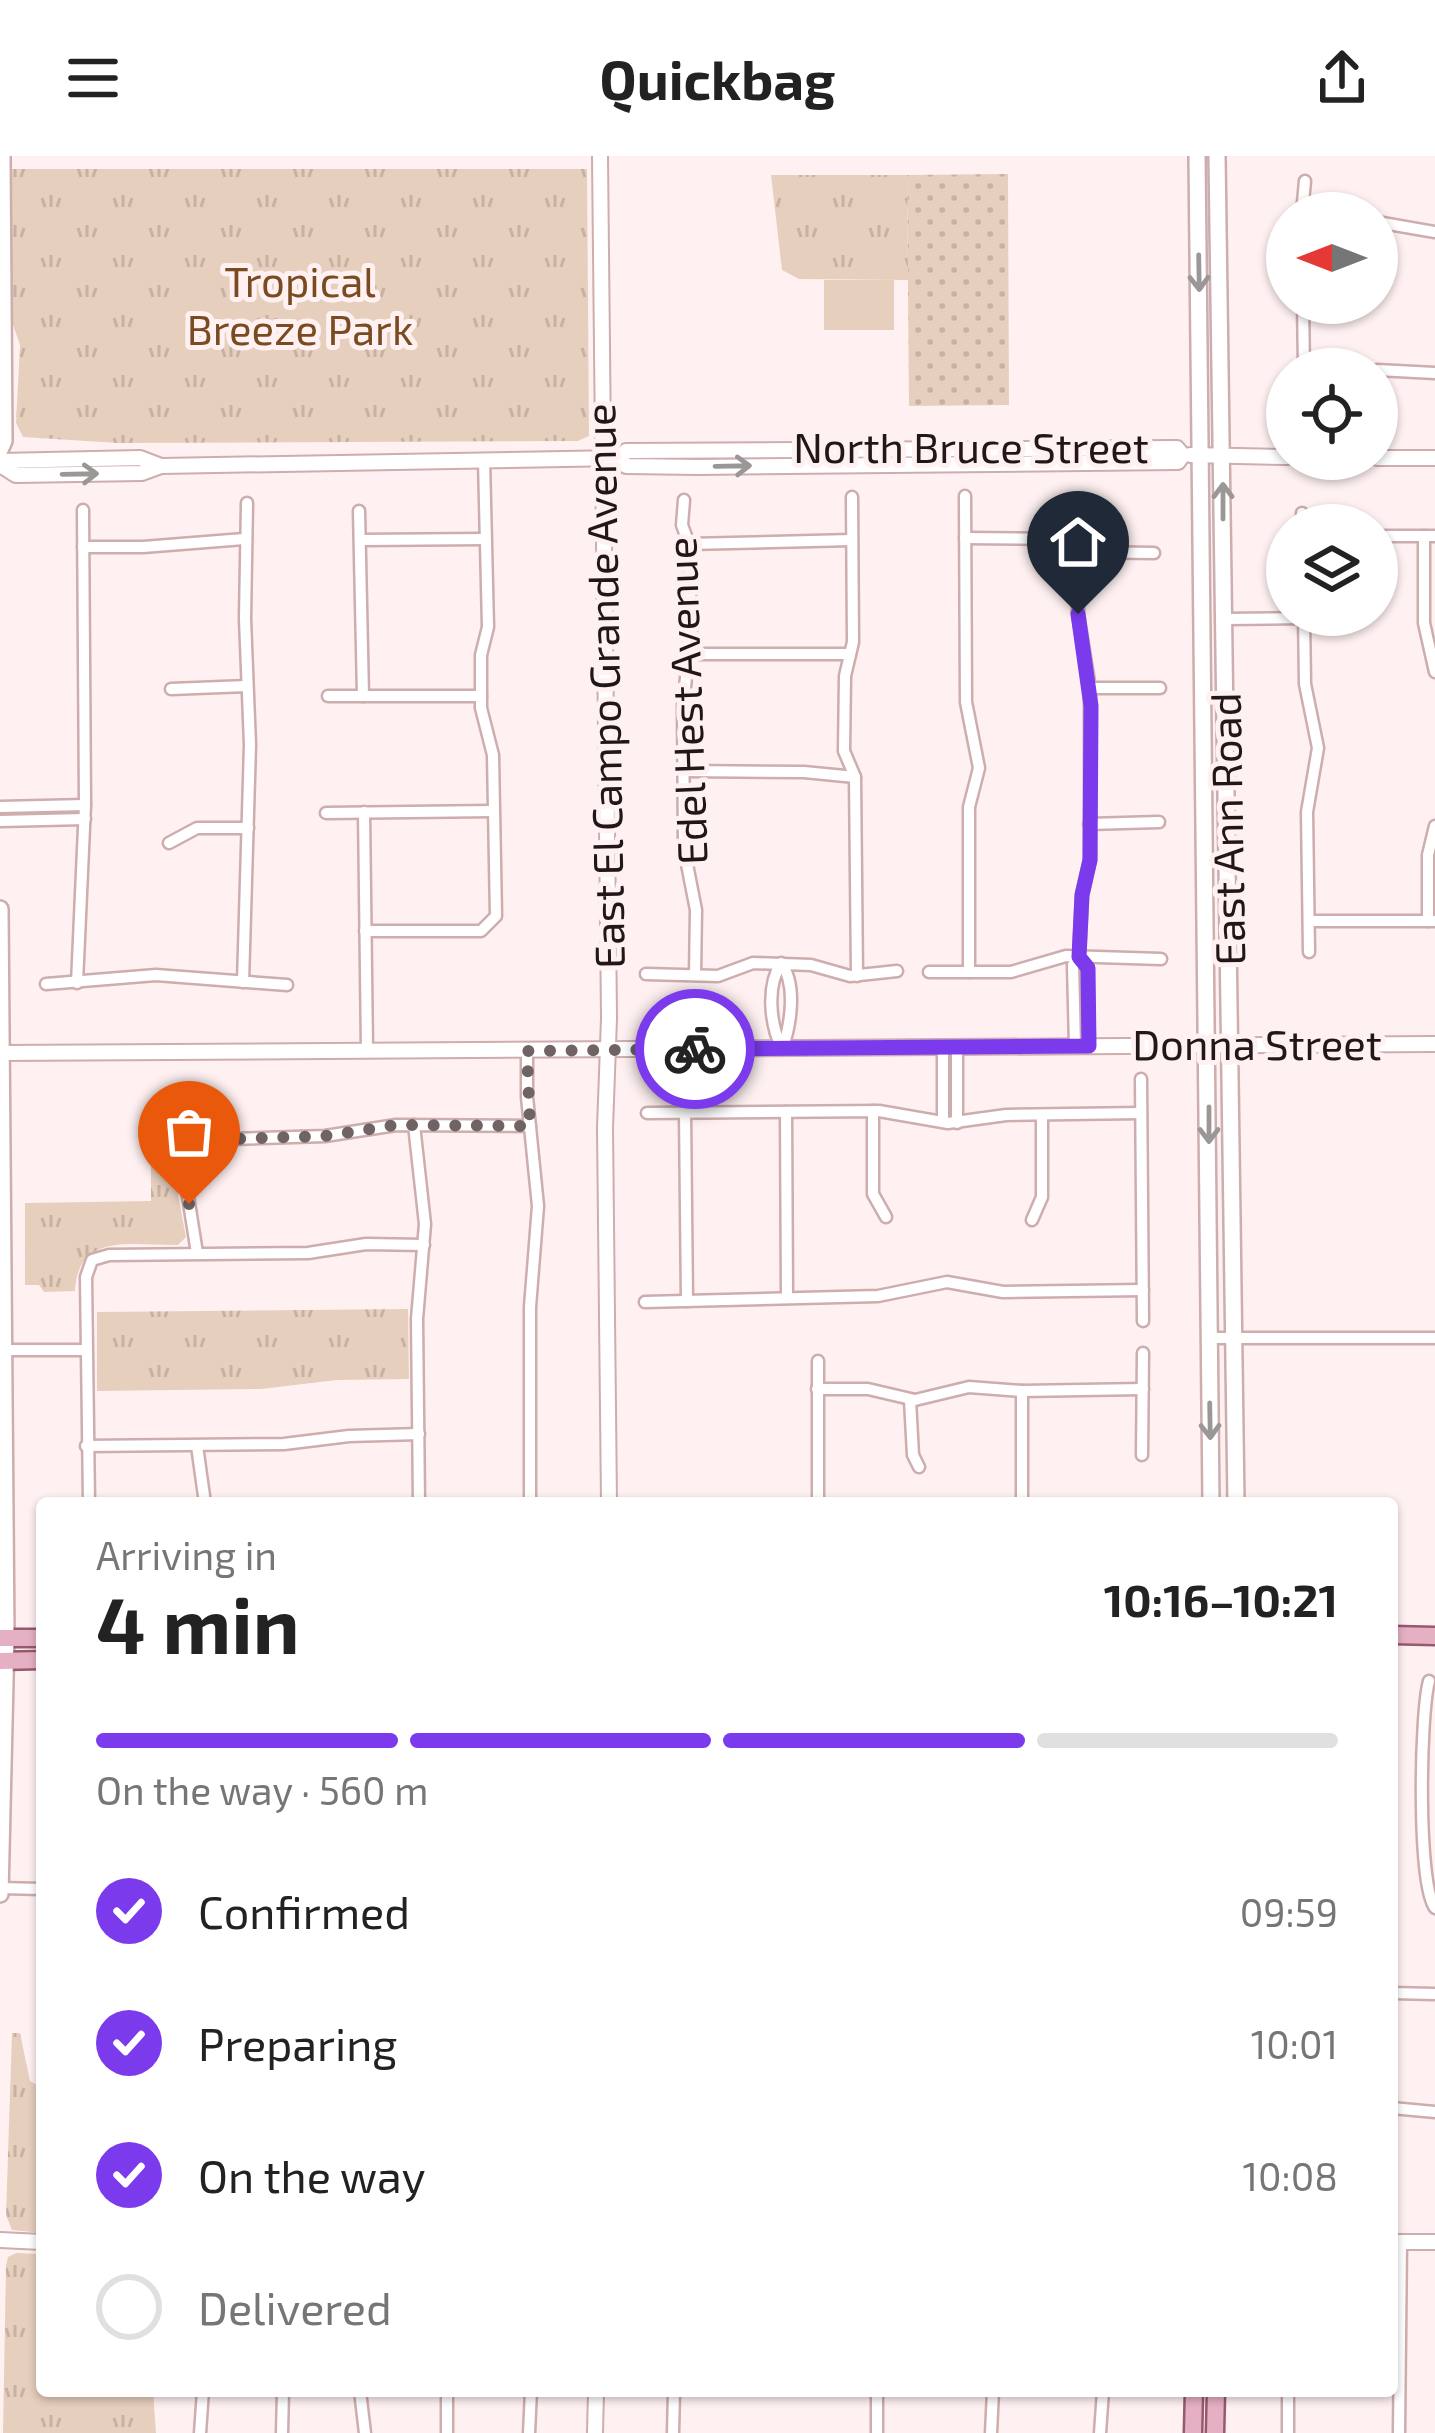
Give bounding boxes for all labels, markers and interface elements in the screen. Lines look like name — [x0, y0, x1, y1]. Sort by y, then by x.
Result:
icon: menu — [60, 45, 126, 111]
icon: share — [1309, 45, 1375, 111]
text: Quickbag — [600, 46, 835, 111]
north arrow — [1266, 192, 1398, 324]
map controls — [1266, 192, 1398, 636]
one-way arrow — [1188, 253, 1211, 292]
park label: Tropical Breeze Park — [187, 255, 413, 353]
button: locate — [1266, 348, 1398, 480]
street label: East El Campo Grande Avenue — [573, 403, 633, 969]
street label: North Bruce Street — [793, 421, 1149, 471]
one-way arrow — [713, 455, 752, 478]
one-way arrow — [60, 463, 99, 485]
one-way arrow — [1212, 482, 1234, 521]
pin — [1027, 491, 1129, 614]
button: layers — [1266, 504, 1398, 636]
icon: home — [1045, 509, 1111, 575]
street label: Edel Hest Avenue — [654, 536, 716, 866]
street label: East Ann Road — [1199, 692, 1253, 966]
courier — [635, 989, 755, 1109]
icon: bike — [662, 1016, 728, 1082]
street label: Donna Street — [1132, 1018, 1382, 1068]
pin — [138, 1081, 240, 1204]
icon: bag — [156, 1099, 222, 1165]
one-way arrow — [1198, 1105, 1220, 1144]
one-way arrow — [1199, 1401, 1221, 1440]
text: Arriving in — [96, 1531, 277, 1578]
text: 10:16–10:21 — [1104, 1572, 1338, 1626]
text: 4 min — [96, 1576, 300, 1670]
text: On the way · 560 m — [96, 1766, 428, 1813]
icon: check — [96, 1878, 162, 1944]
text: Confirmed — [198, 1884, 410, 1938]
text: 09:59 — [1240, 1888, 1338, 1935]
icon: check — [96, 2010, 162, 2076]
text: Preparing — [198, 2016, 397, 2070]
text: 10:01 — [1251, 2020, 1338, 2067]
icon: check — [96, 2142, 162, 2208]
text: On the way — [198, 2148, 425, 2202]
text: 10:08 — [1243, 2152, 1338, 2199]
text: Delivered — [198, 2280, 392, 2334]

